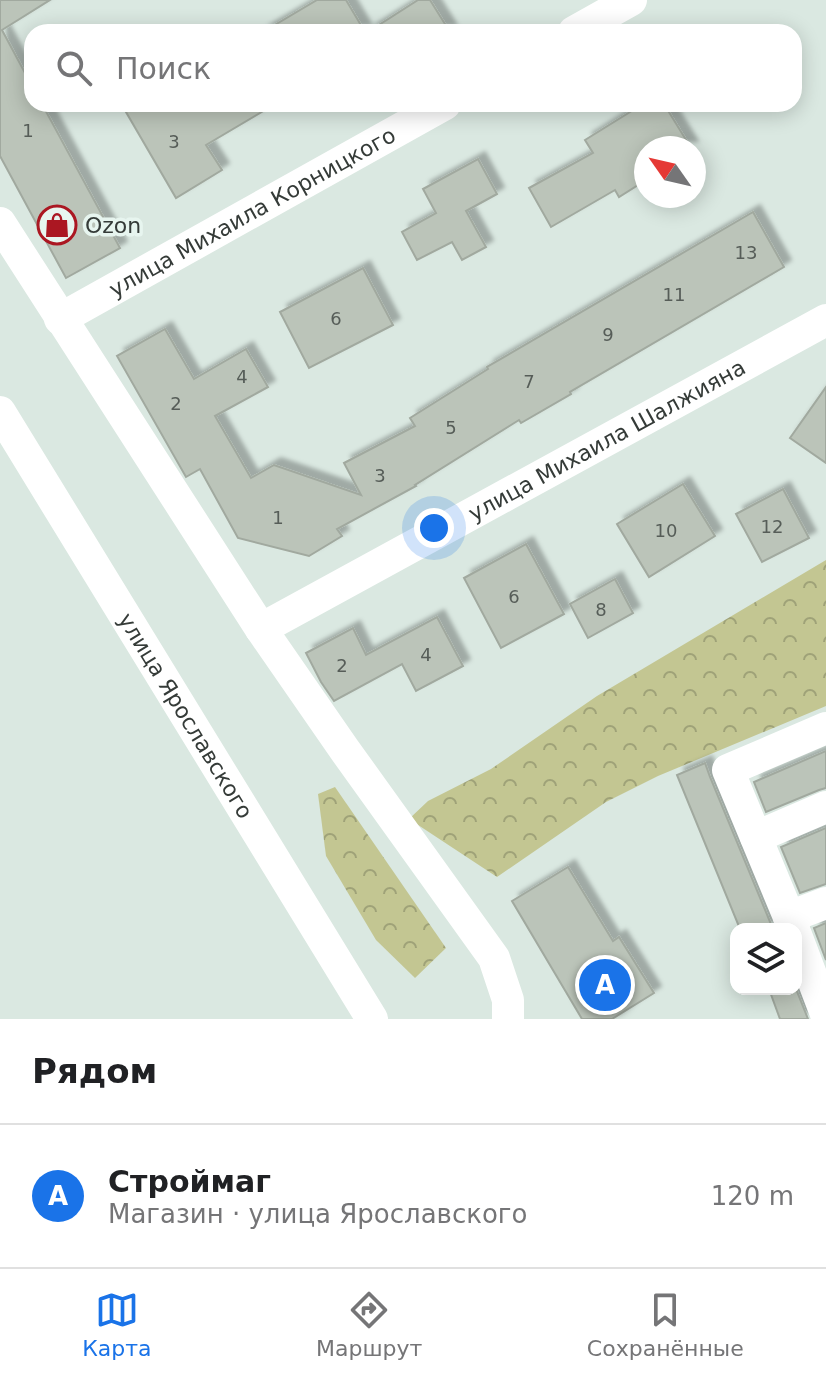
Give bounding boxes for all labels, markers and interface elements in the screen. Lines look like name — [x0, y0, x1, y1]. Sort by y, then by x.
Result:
search box — [24, 24, 802, 112]
icon: search — [52, 46, 96, 90]
text: Поиск — [116, 51, 211, 86]
house number: 1 — [22, 120, 34, 141]
street label: улица Михаила Корницкого — [105, 122, 400, 302]
house number: 3 — [168, 131, 180, 152]
north arrow — [634, 136, 706, 208]
shop icon: Ozon — [36, 204, 78, 246]
place label: Ozon — [85, 213, 141, 238]
house number: 13 — [735, 242, 757, 263]
house number: 11 — [663, 284, 685, 305]
house number: 6 — [330, 308, 342, 329]
house number: 9 — [602, 324, 614, 345]
street label: улица Михаила Шалжияна — [464, 354, 749, 526]
house number: 4 — [236, 366, 248, 387]
house number: 7 — [523, 371, 535, 392]
house number: 2 — [170, 393, 182, 414]
house number: 5 — [445, 417, 457, 438]
house number: 3 — [374, 465, 386, 486]
house number: 1 — [272, 507, 284, 528]
your location — [414, 508, 454, 548]
house number: 12 — [761, 516, 783, 537]
house number: 10 — [655, 520, 677, 541]
house number: 6 — [508, 586, 520, 607]
house number: 8 — [595, 599, 607, 620]
street label: улица Ярославского — [114, 608, 258, 823]
house number: 4 — [420, 644, 432, 665]
house number: 2 — [336, 655, 348, 676]
map controls — [730, 923, 802, 995]
button: layers — [730, 923, 802, 995]
pin: A — [579, 955, 631, 1015]
text: Рядом — [32, 1051, 157, 1091]
text: Строймаг — [108, 1164, 271, 1199]
text: A — [48, 1181, 68, 1211]
text: 120 m — [711, 1181, 794, 1211]
text: Магазин · улица Ярославского — [108, 1199, 527, 1229]
tab: Карта — [82, 1288, 152, 1361]
tab: Маршрут — [316, 1288, 422, 1361]
tab: Сохранённые — [587, 1288, 744, 1361]

